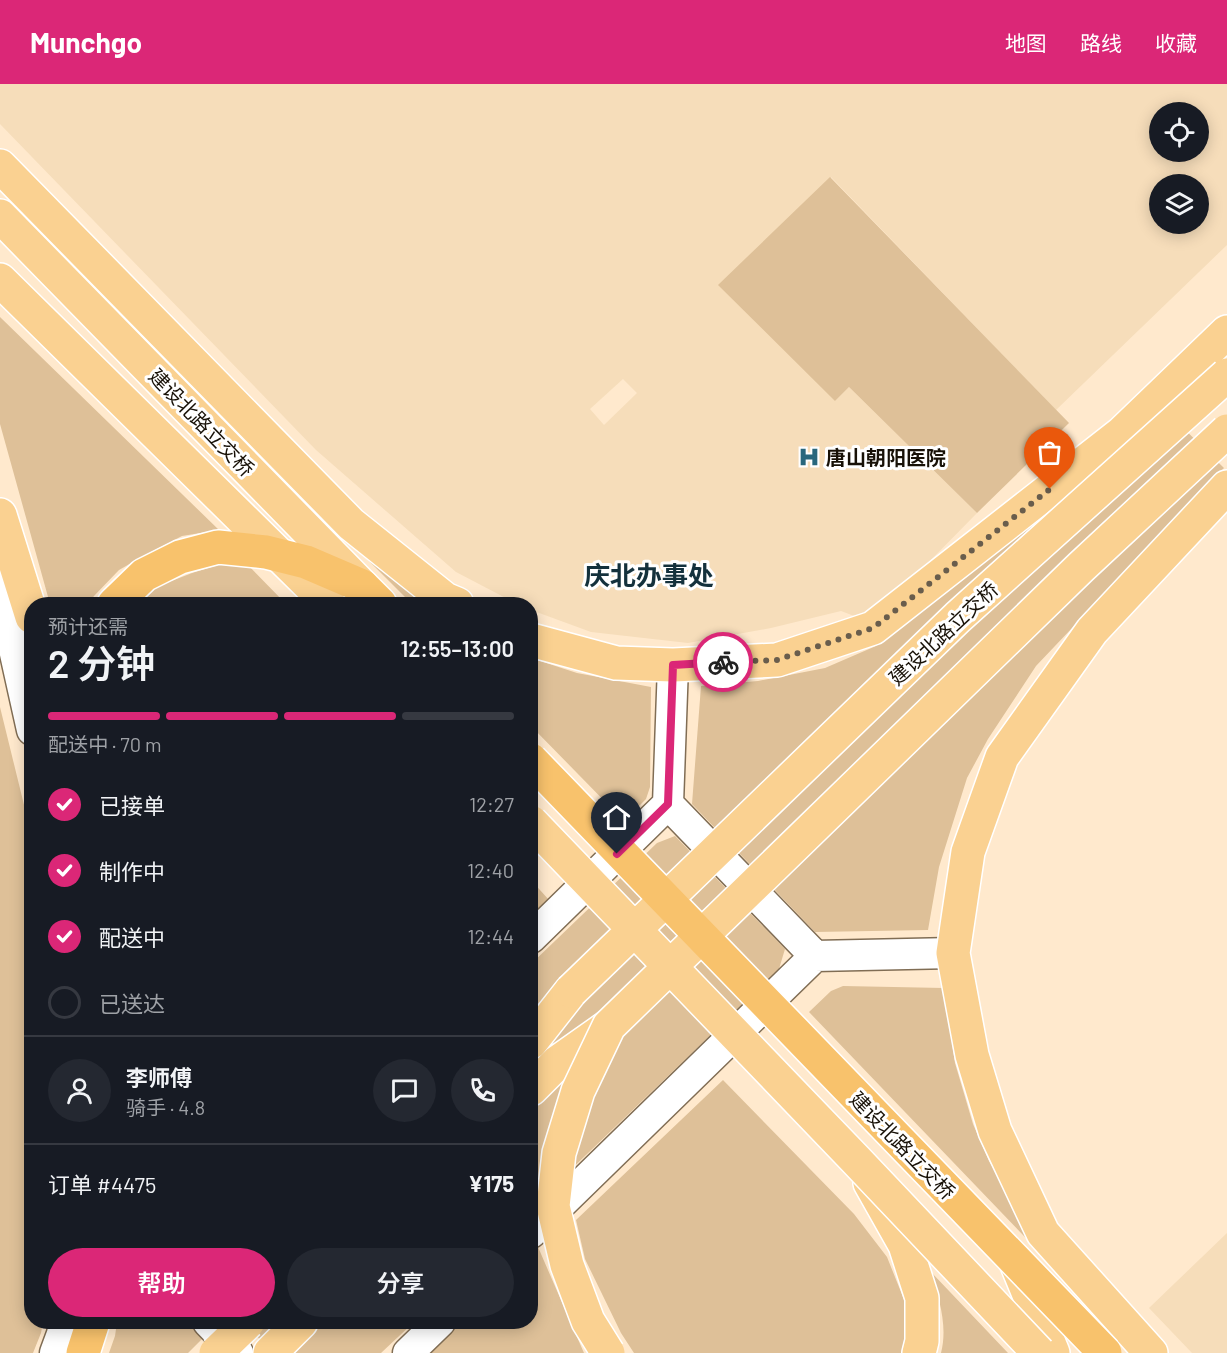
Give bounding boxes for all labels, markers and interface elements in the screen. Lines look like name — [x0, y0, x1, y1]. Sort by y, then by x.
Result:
text: Munchgo — [30, 25, 142, 59]
text: 地图 — [1005, 30, 1047, 55]
text: 路线 — [1080, 30, 1122, 55]
text: 收藏 — [1155, 30, 1197, 55]
map controls — [1149, 102, 1209, 234]
button: locate — [1149, 102, 1209, 162]
button: layers — [1149, 174, 1209, 234]
street label: 建设北路立交桥 — [145, 363, 259, 481]
pin — [1024, 427, 1075, 489]
icon: bag — [1033, 436, 1066, 469]
hospital icon: 唐山朝阳医院 — [797, 445, 821, 469]
place label: 唐山朝阳医院 — [826, 445, 946, 469]
district label: 庆北办事处 — [584, 559, 714, 590]
street label: 建设北路立交桥 — [884, 576, 1002, 690]
text: 预计还需 — [48, 614, 128, 638]
courier — [693, 632, 753, 692]
text: 12:55–13:00 — [400, 635, 514, 661]
text: 2 分钟 — [48, 639, 155, 686]
icon: bike — [707, 646, 740, 679]
text: 配送中 · 70 m — [48, 732, 162, 756]
icon: check — [48, 788, 81, 821]
text: 已接单 — [99, 792, 165, 818]
text: 12:27 — [469, 792, 514, 816]
pin — [591, 792, 642, 854]
icon: home — [600, 801, 633, 834]
icon: check — [48, 854, 81, 887]
text: 制作中 — [99, 858, 165, 884]
text: 12:40 — [467, 858, 514, 882]
icon: check — [48, 920, 81, 953]
text: 配送中 — [99, 924, 165, 950]
text: 12:44 — [467, 924, 514, 948]
text: 已送达 — [99, 990, 165, 1016]
button: person — [48, 1059, 111, 1122]
button: chat — [373, 1059, 436, 1122]
button: phone — [451, 1059, 514, 1122]
text: 李师傅 — [126, 1064, 192, 1090]
street label: 建设北路立交桥 — [846, 1086, 960, 1204]
text: 骑手 · 4.8 — [126, 1095, 205, 1119]
text: ¥175 — [468, 1170, 514, 1196]
text: 订单 #4475 — [48, 1171, 156, 1197]
button: 帮助 — [48, 1248, 275, 1317]
button: 分享 — [287, 1248, 514, 1317]

